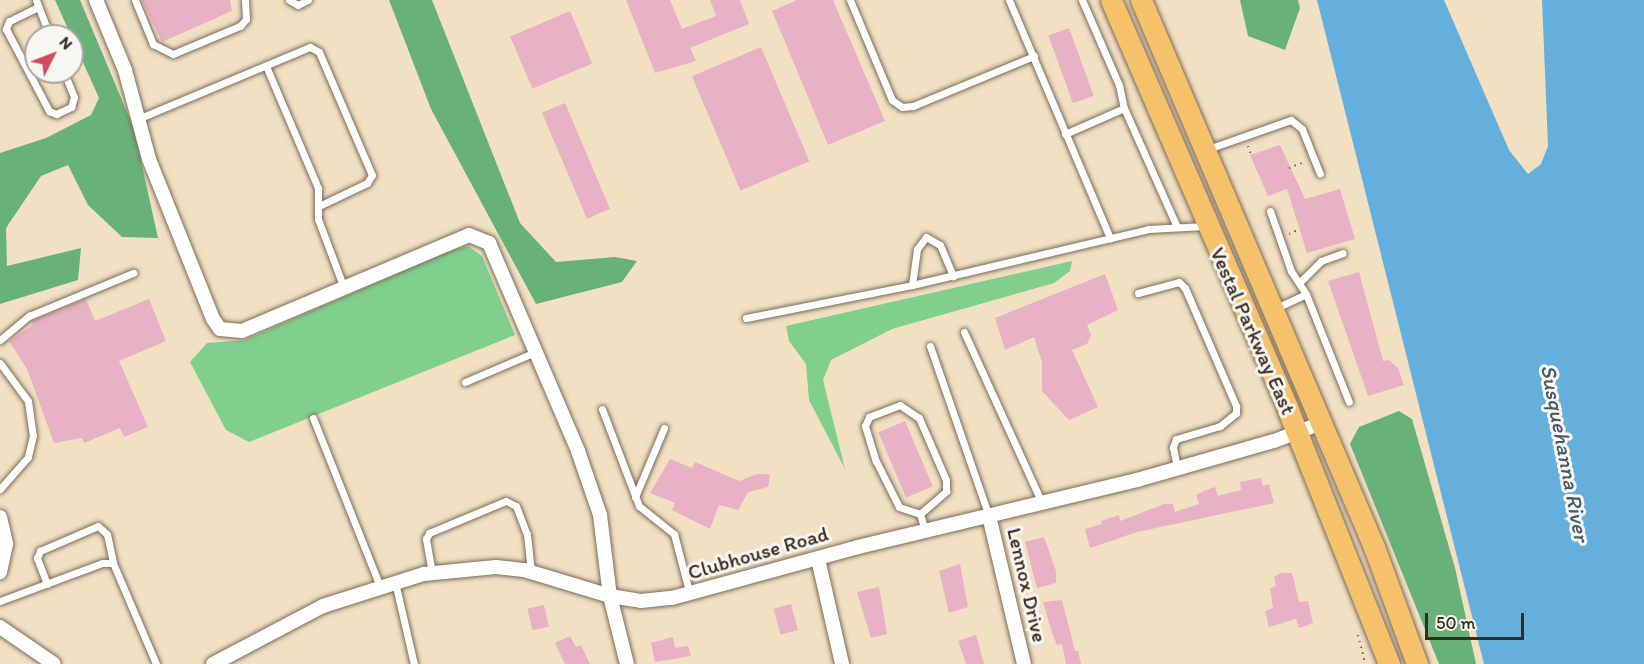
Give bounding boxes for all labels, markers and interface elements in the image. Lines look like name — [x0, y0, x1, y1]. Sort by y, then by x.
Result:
north arrow — [24, 24, 84, 84]
text: N — [56, 33, 77, 53]
street label: Vestal Parkway East — [1205, 244, 1301, 418]
water label: Susquehanna River — [1535, 363, 1595, 543]
street label: Clubhouse Road — [685, 521, 831, 585]
street label: Lennox Drive — [1002, 525, 1052, 645]
scale bar — [1428, 601, 1527, 639]
text: 50 m — [1436, 612, 1476, 634]

